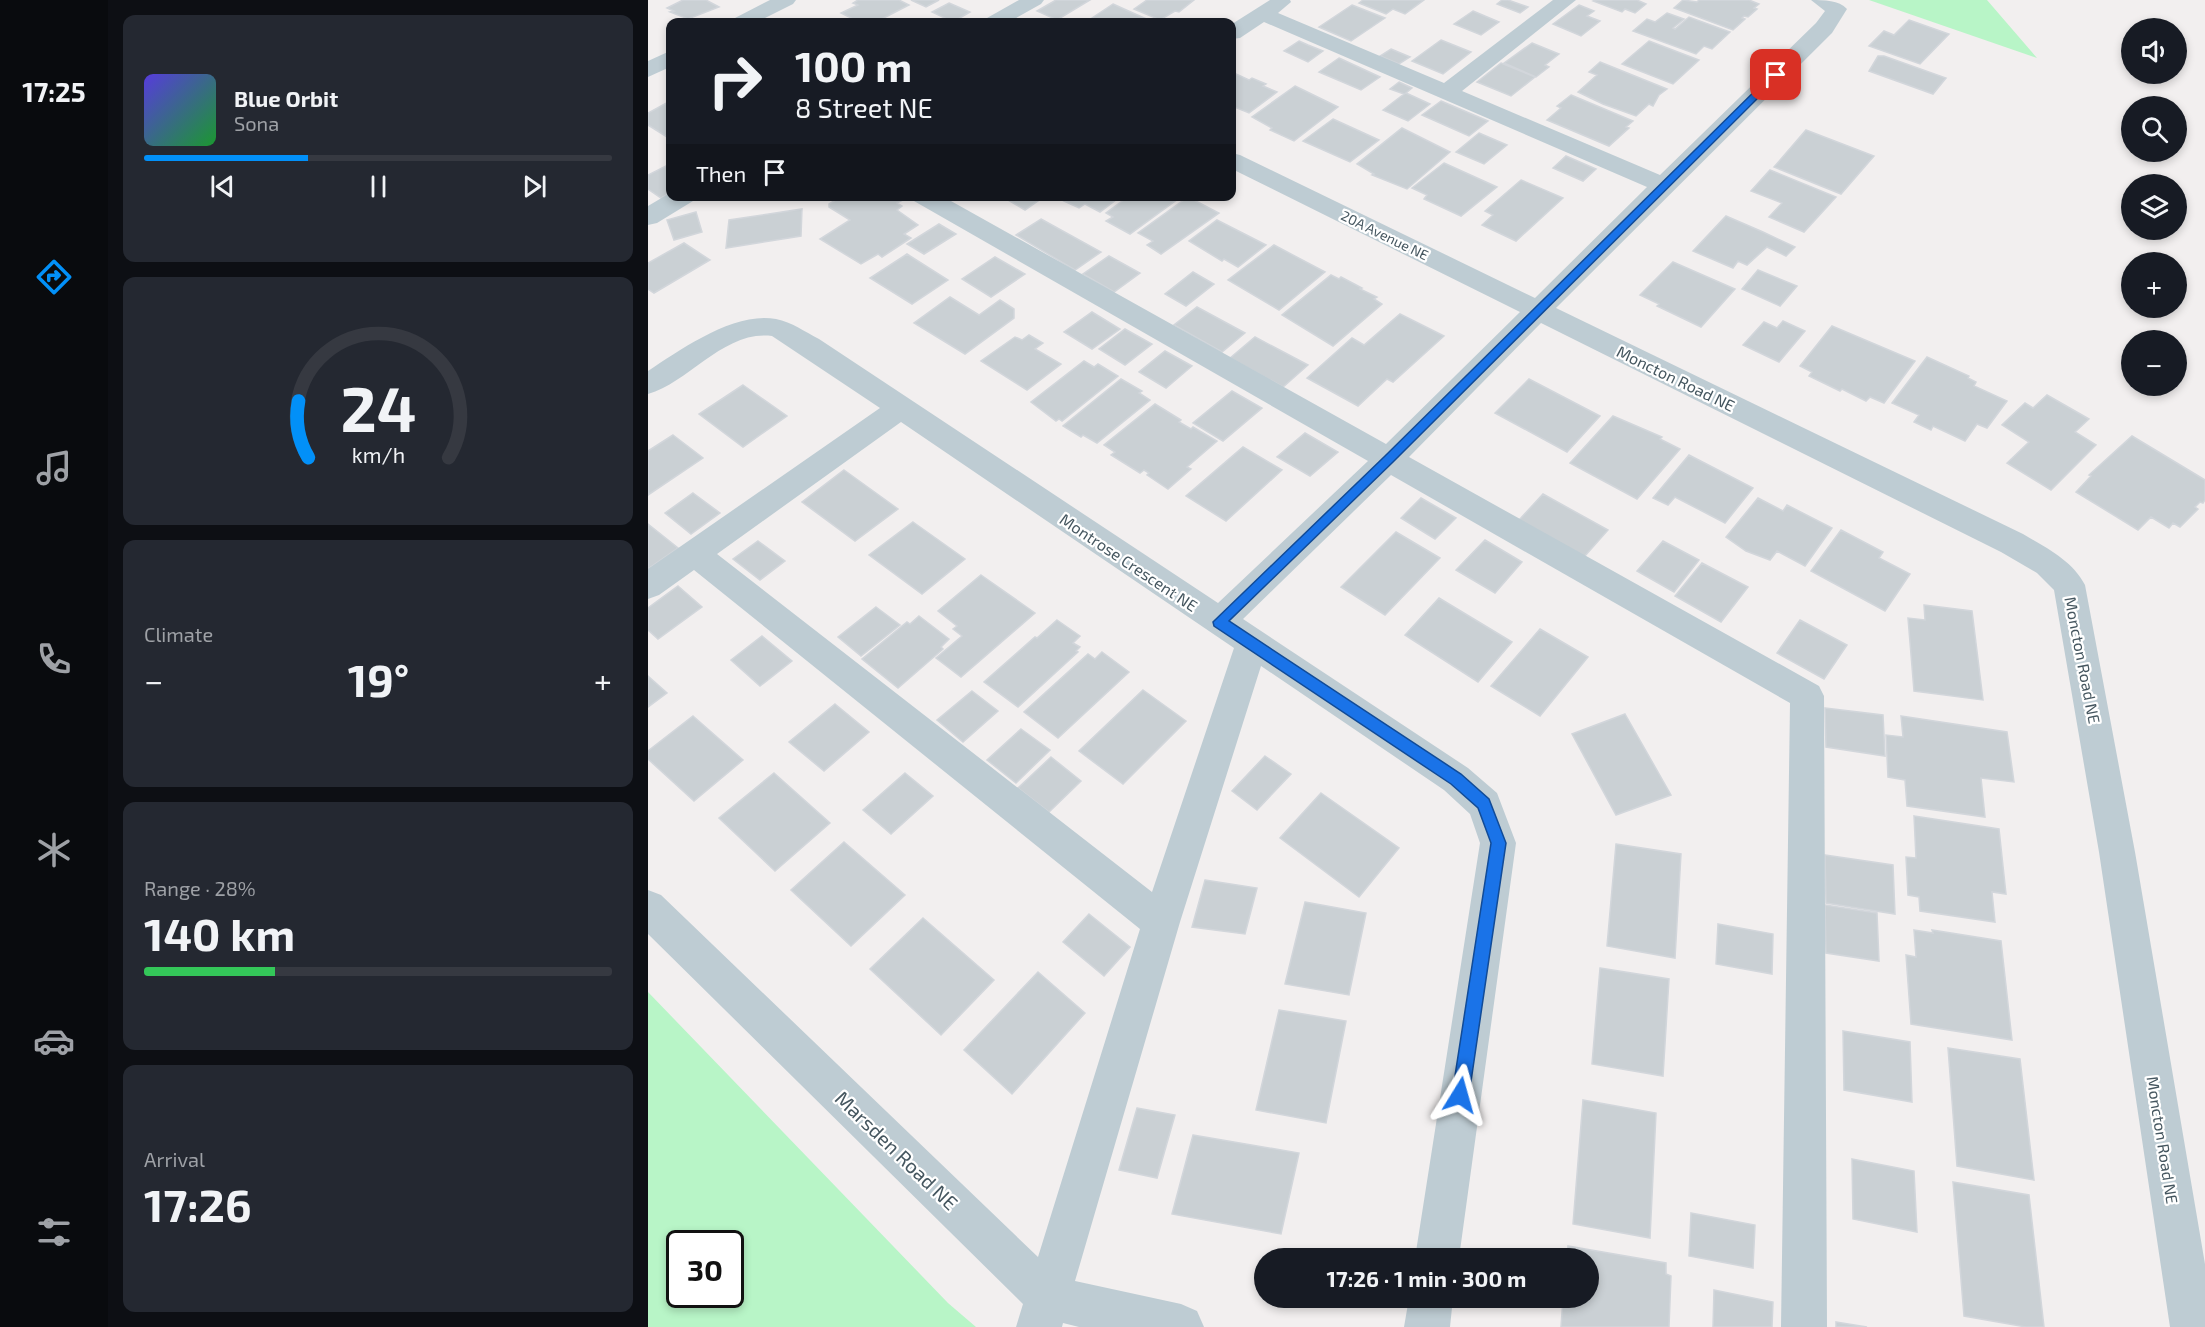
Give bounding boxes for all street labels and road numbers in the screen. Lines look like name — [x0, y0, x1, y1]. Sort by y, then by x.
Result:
street label: 20A Avenue NE — [1338, 206, 1432, 264]
street label: Moncton Road NE — [1614, 341, 1738, 415]
street label: Montrose Crescent NE — [1057, 509, 1201, 615]
street label: Moncton Road NE — [2061, 595, 2105, 725]
street label: Moncton Road NE — [2144, 1075, 2182, 1205]
street label: Marsden Road NE — [831, 1086, 963, 1214]

